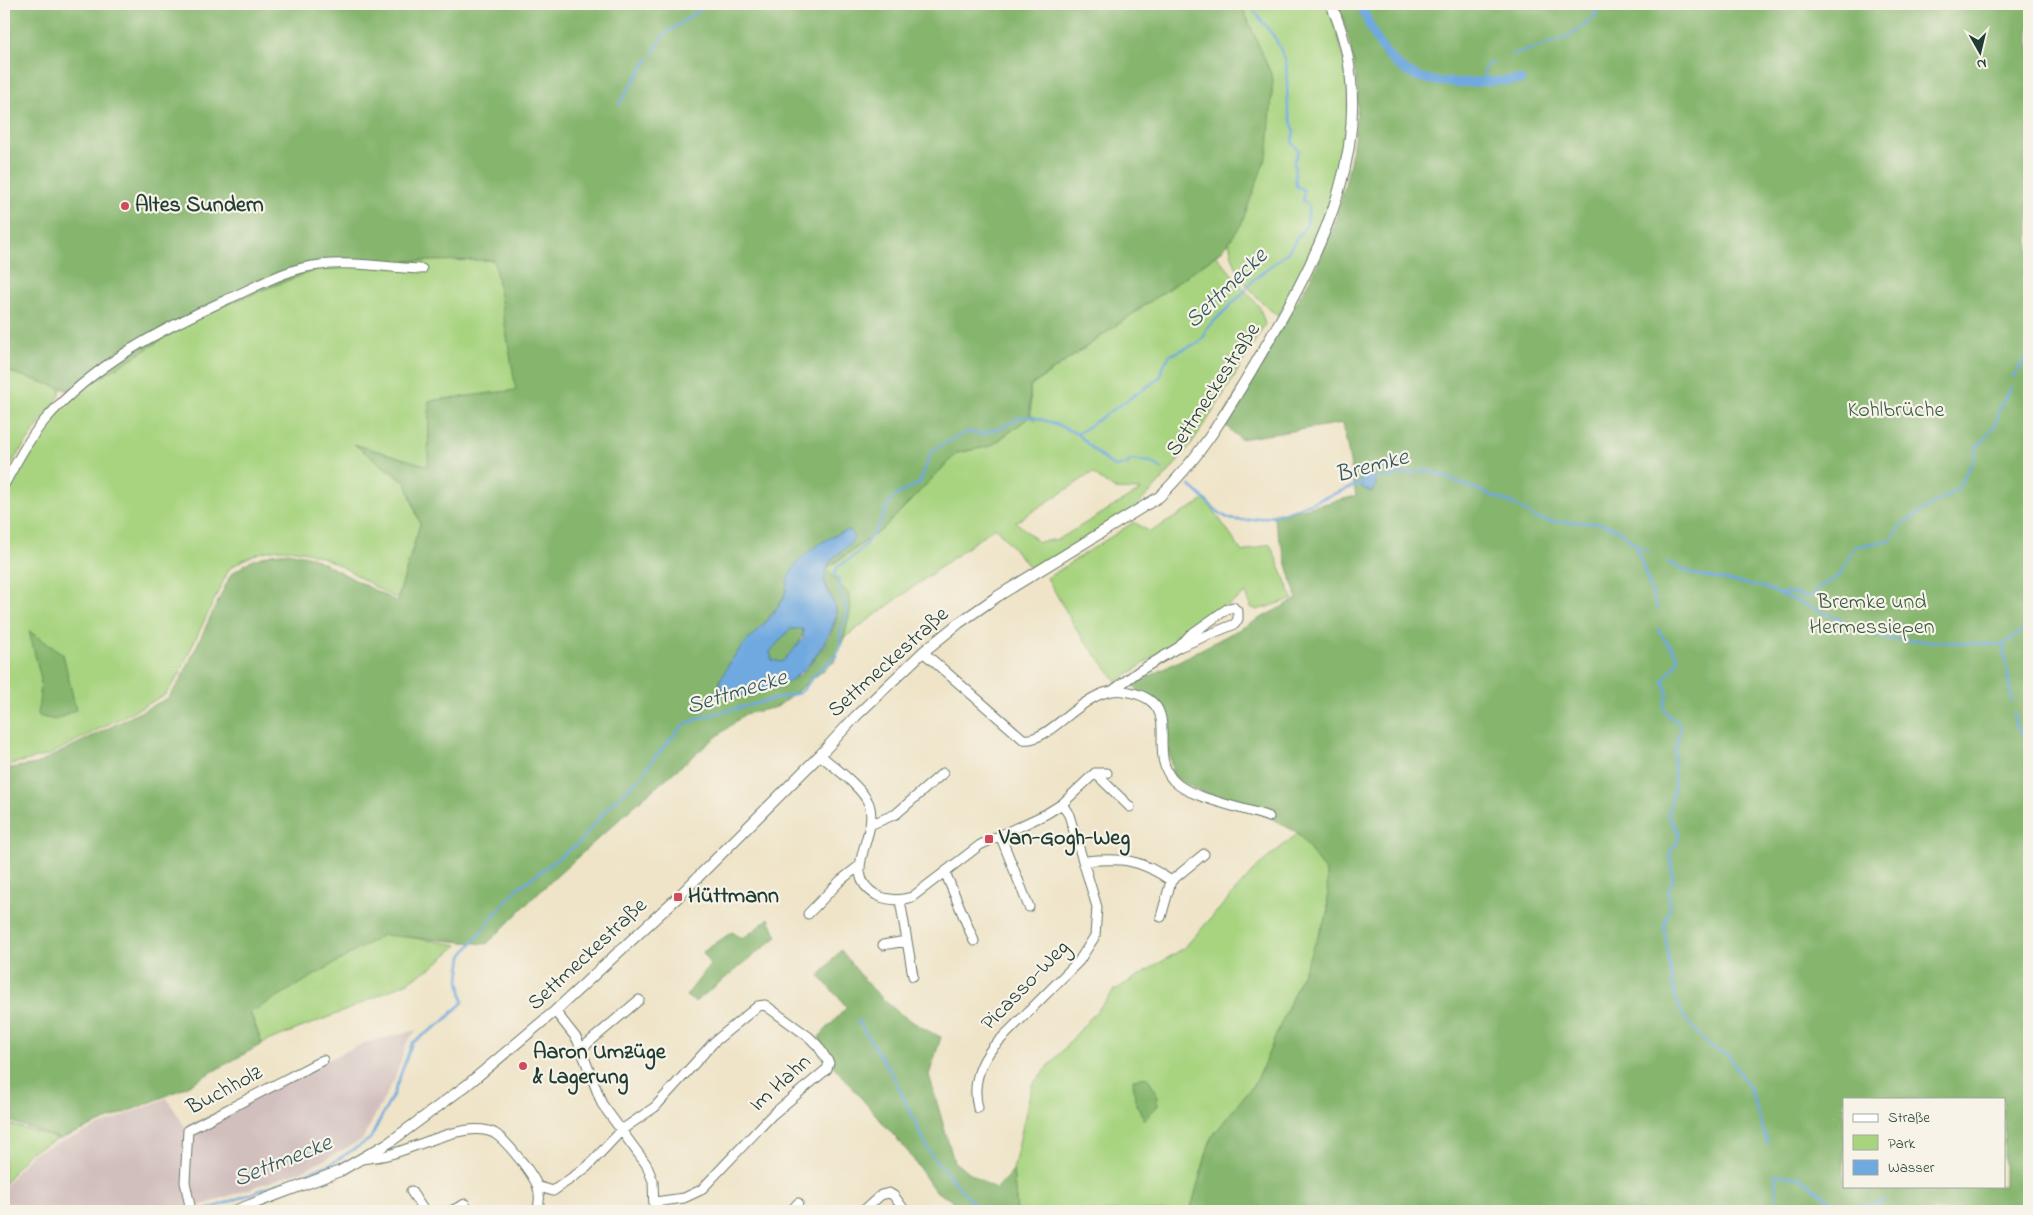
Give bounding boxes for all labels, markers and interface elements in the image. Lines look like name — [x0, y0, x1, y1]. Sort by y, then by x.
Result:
north arrow — [1956, 28, 2006, 78]
text: N — [1975, 52, 1988, 74]
place label: Altes Sundern — [135, 190, 264, 222]
marker: Altes Sundern — [119, 200, 131, 212]
water label: Settmecke — [1178, 240, 1277, 338]
street label: Settmeckestraße — [1159, 317, 1269, 463]
park label: Kohlbrüche — [1848, 395, 1944, 427]
water label: Bremke — [1332, 440, 1414, 494]
park label: Bremke und Hermessiepen — [1809, 587, 1935, 644]
street label: Settmeckestraße — [821, 600, 957, 726]
water label: Settmecke — [682, 661, 793, 725]
place label: Van-Gogh-Weg — [998, 823, 1130, 856]
marker: Van-Gogh-Weg — [983, 833, 995, 845]
place label: Hüttmann — [688, 881, 779, 913]
street label: Settmeckestraße — [521, 891, 655, 1019]
marker: Hüttmann — [672, 891, 684, 903]
street label: Picasso-Weg — [974, 933, 1079, 1040]
place label: Aaron Umzüge & Lagerung — [532, 1037, 667, 1095]
street label: Im Hahn — [743, 1047, 819, 1121]
street label: Buchholz — [181, 1057, 269, 1125]
marker: Aaron Umzüge & Lagerung — [517, 1060, 529, 1072]
legend — [1843, 1098, 2006, 1188]
text: Straße — [1888, 1107, 1930, 1129]
water label: Settmecke — [228, 1126, 339, 1198]
text: Park — [1888, 1133, 1916, 1155]
text: Wasser — [1888, 1157, 1935, 1179]

